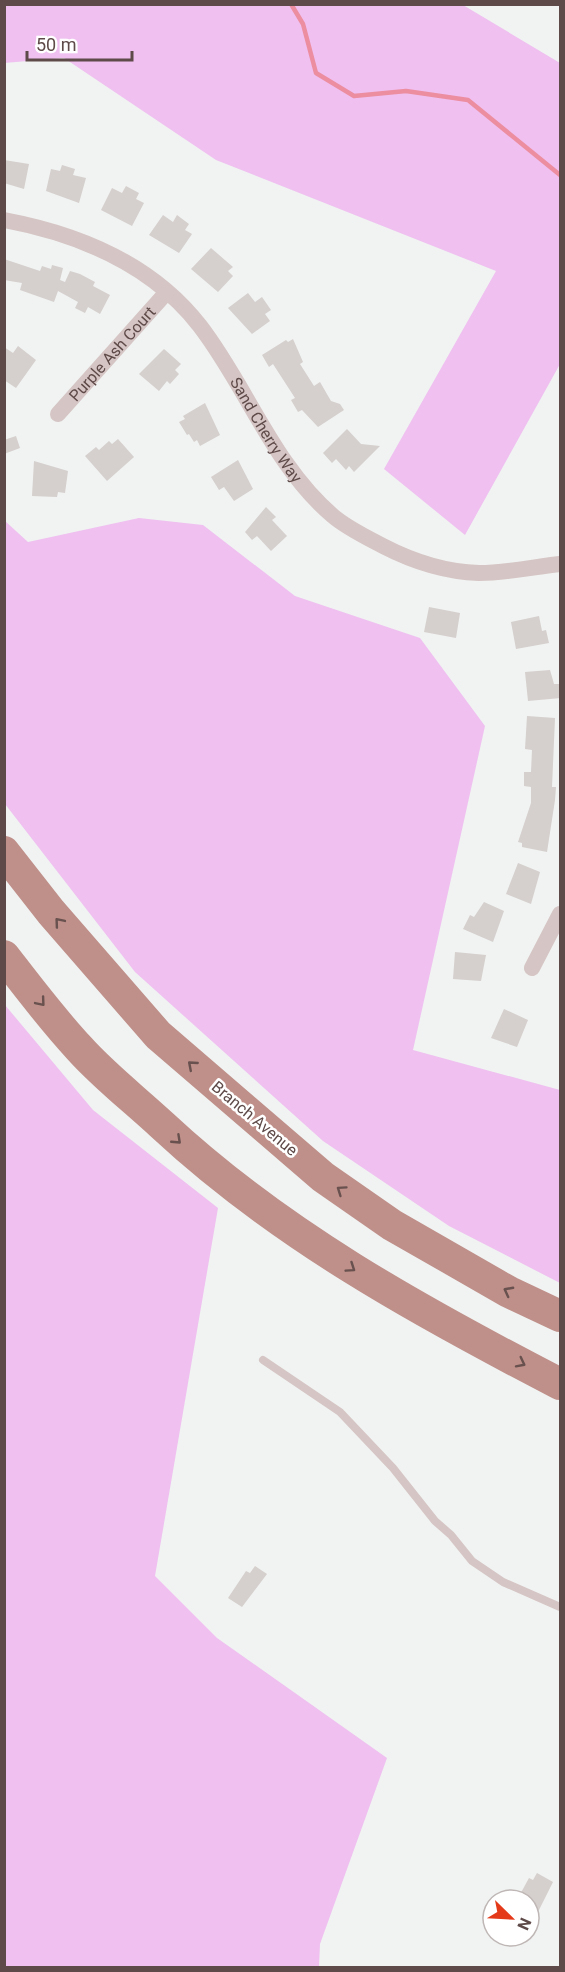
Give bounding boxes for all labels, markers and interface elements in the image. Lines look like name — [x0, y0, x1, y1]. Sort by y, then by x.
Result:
scale bar — [27, 24, 132, 62]
text: 50 m — [36, 34, 76, 55]
street label: Purple Ash Court — [65, 303, 160, 405]
street label: Sand Cherry Way — [226, 374, 306, 487]
one-way arrow — [56, 918, 67, 929]
one-way arrow — [33, 995, 44, 1006]
one-way arrow — [188, 1061, 199, 1072]
street label: Branch Avenue — [208, 1077, 301, 1160]
one-way arrow — [171, 1133, 181, 1144]
one-way arrow — [337, 1186, 348, 1197]
one-way arrow — [344, 1261, 355, 1272]
one-way arrow — [504, 1287, 514, 1298]
one-way arrow — [515, 1356, 525, 1367]
north arrow — [481, 1888, 541, 1948]
text: N — [513, 1915, 535, 1933]

